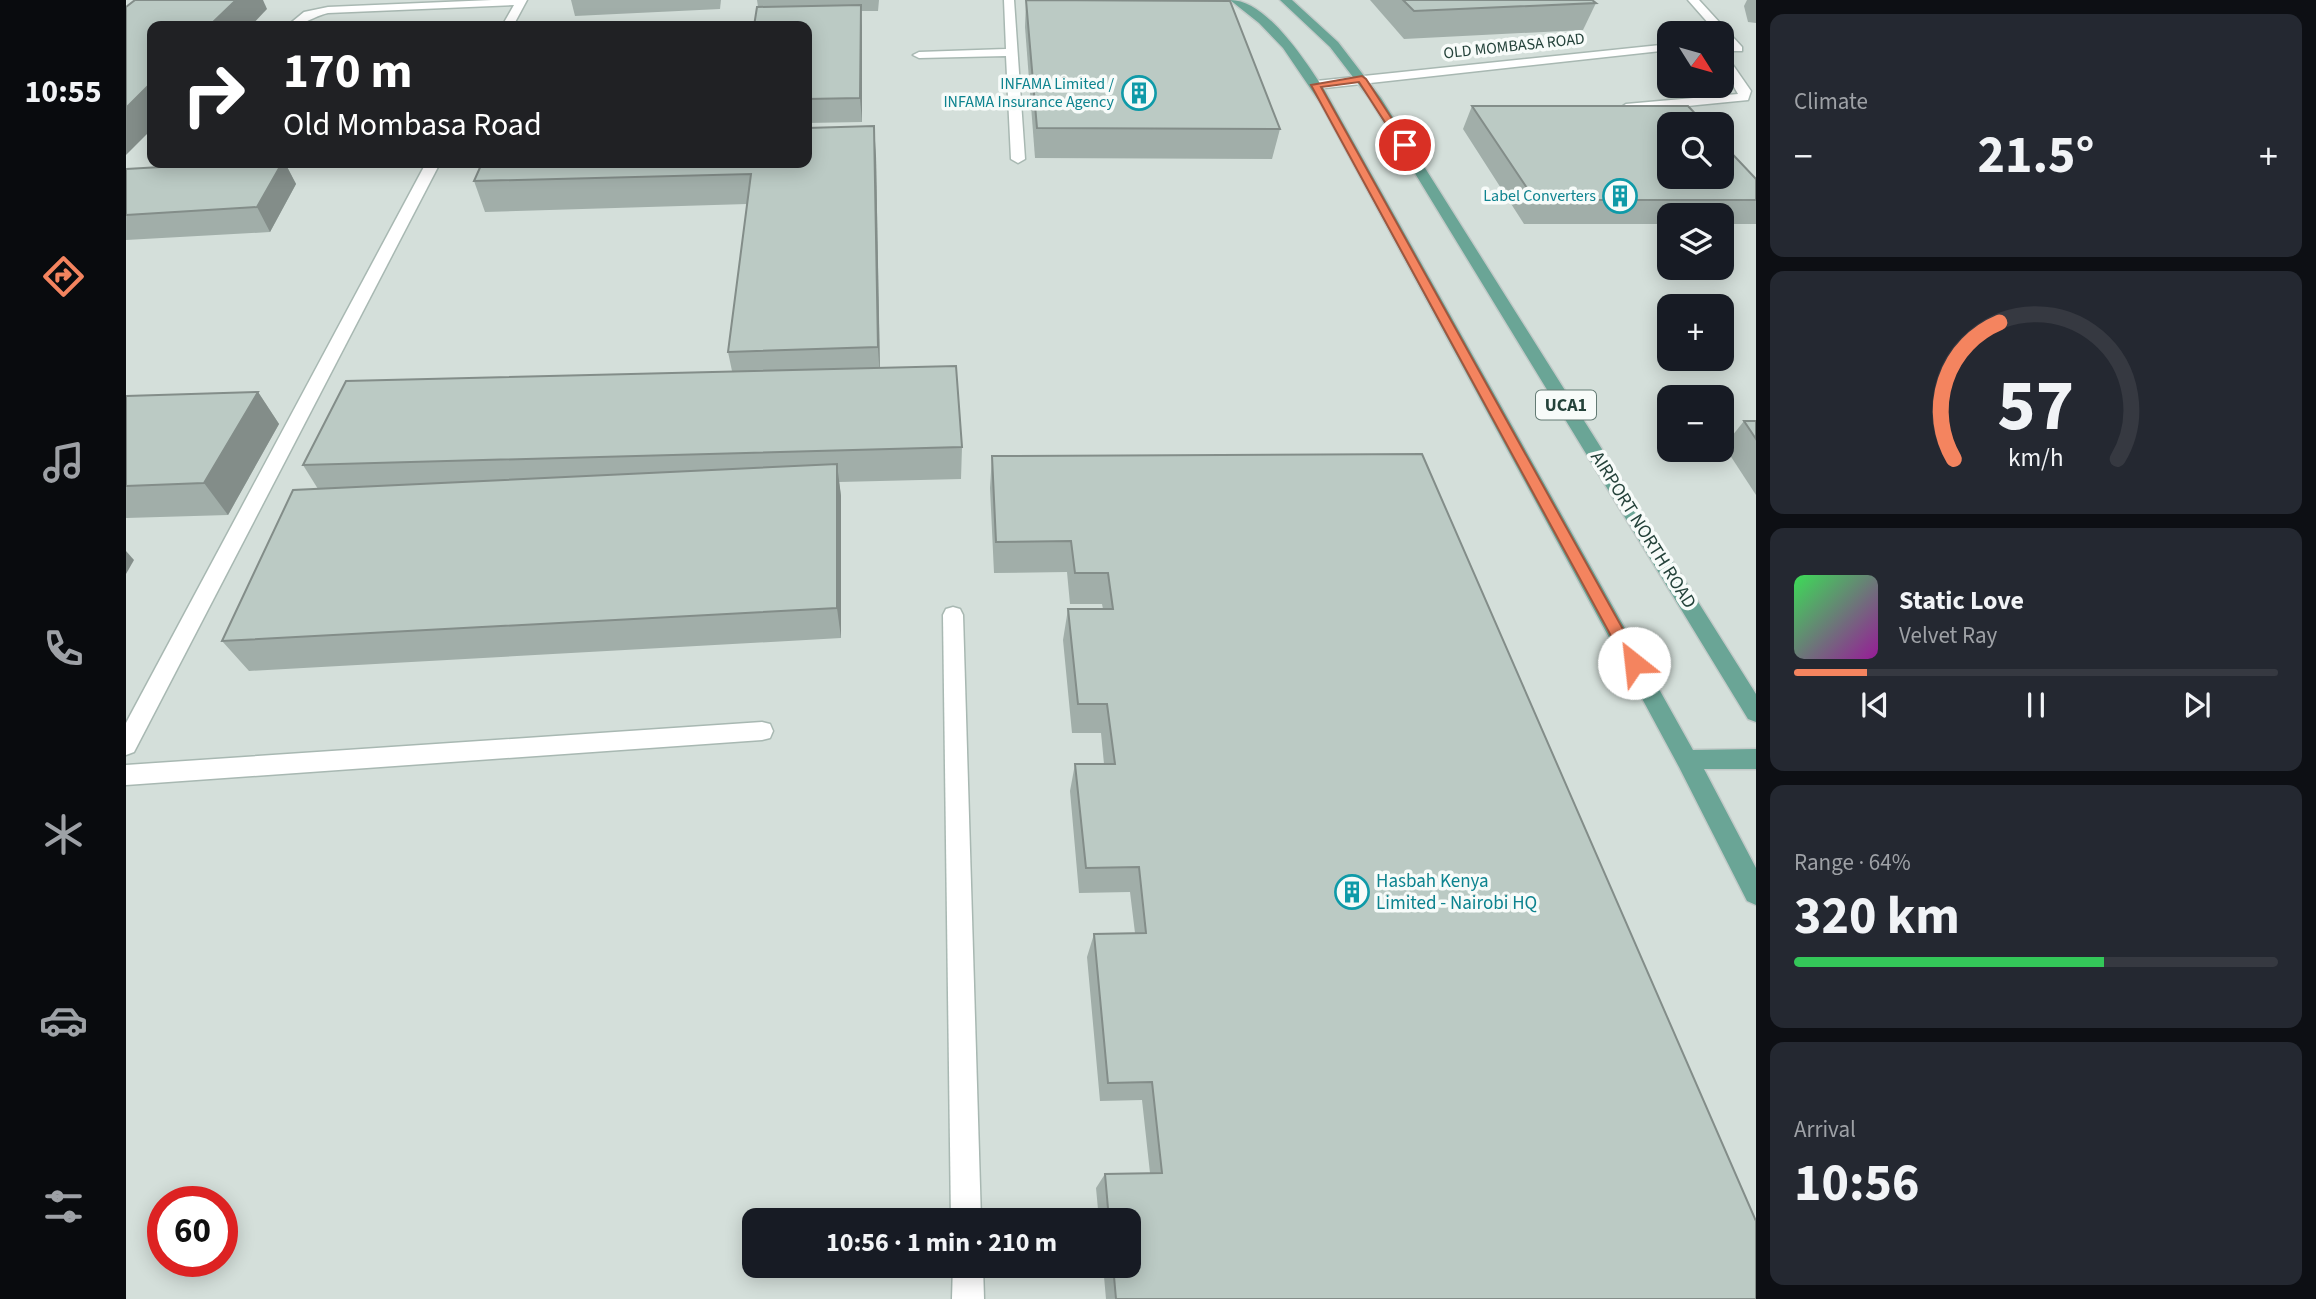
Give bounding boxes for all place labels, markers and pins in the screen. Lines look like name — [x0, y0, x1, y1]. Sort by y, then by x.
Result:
place label: INFAMA Limited / INFAMA Insurance Agency — [943, 73, 1115, 113]
building icon: INFAMA Limited / INFAMA Insurance Agency — [1120, 74, 1158, 112]
pin — [1375, 115, 1435, 175]
building icon: Label Converters — [1601, 177, 1639, 215]
place label: Label Converters — [1483, 185, 1596, 207]
place label: Hasbah Kenya Limited - Nairobi HQ — [1376, 868, 1537, 917]
building icon: Hasbah Kenya Limited - Nairobi HQ — [1333, 873, 1371, 911]

